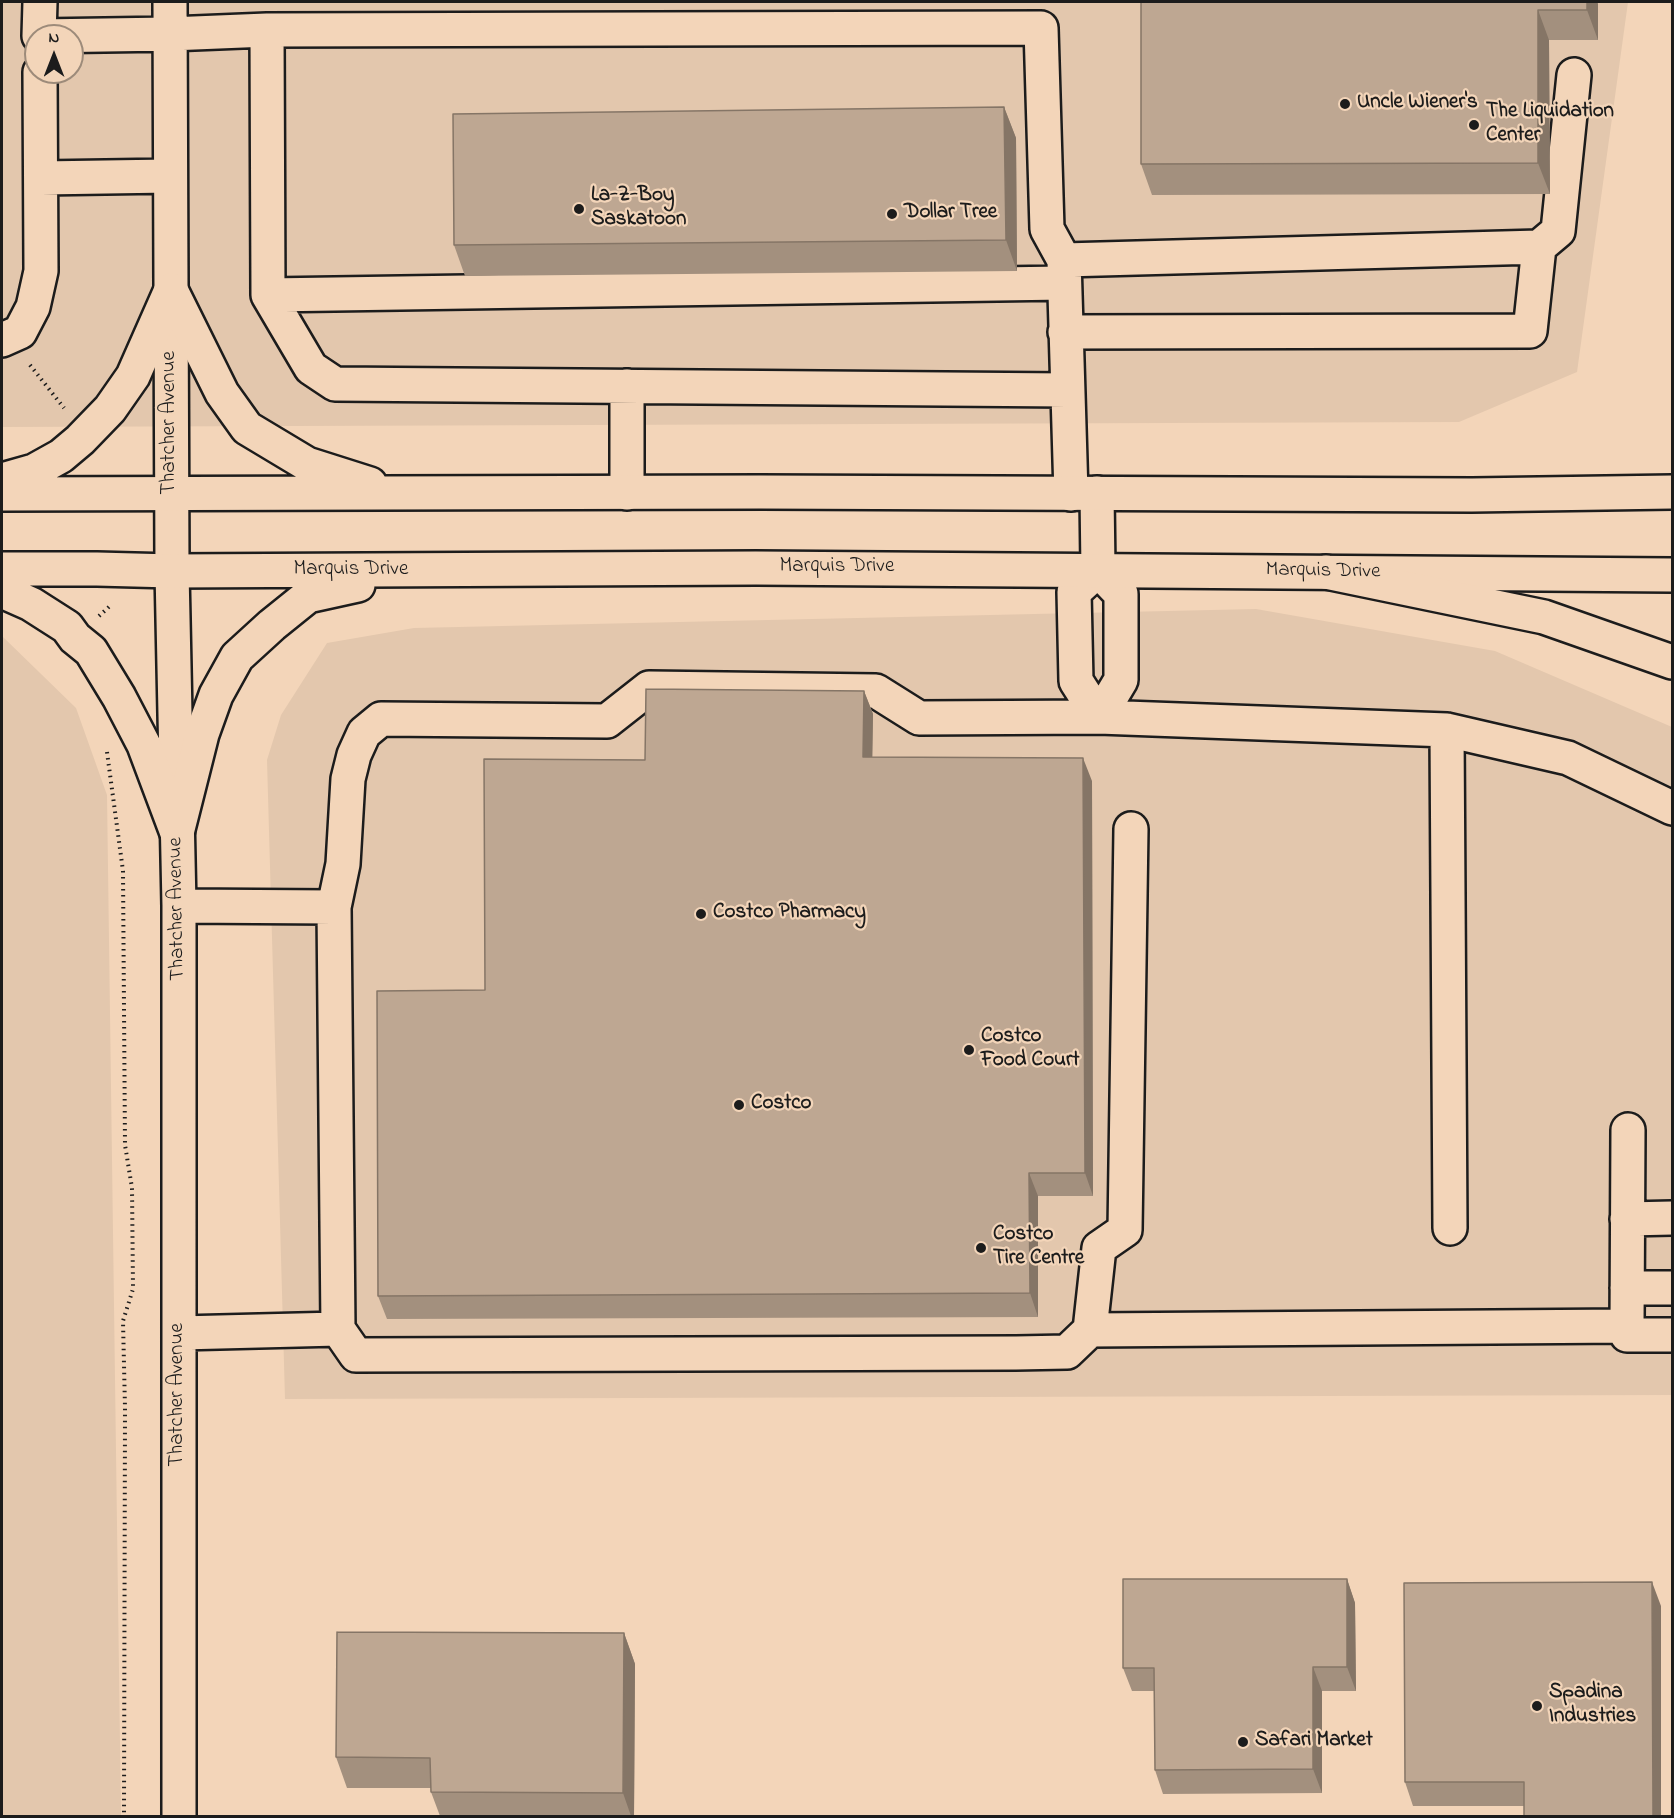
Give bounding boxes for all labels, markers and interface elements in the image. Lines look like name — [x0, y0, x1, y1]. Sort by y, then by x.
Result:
north arrow — [24, 24, 84, 84]
text: N — [49, 26, 59, 50]
place label: Uncle Wiener's — [1357, 91, 1478, 117]
marker: Uncle Wiener's — [1338, 97, 1352, 111]
place label: The Liquidation Center — [1486, 100, 1614, 150]
marker: The Liquidation Center — [1467, 118, 1481, 132]
place label: La-Z-Boy Saskatoon — [591, 184, 686, 234]
place label: Dollar Tree — [904, 201, 997, 227]
marker: La-Z-Boy Saskatoon — [572, 202, 586, 216]
marker: Dollar Tree — [885, 207, 899, 221]
street label: Thatcher Avenue — [158, 351, 184, 495]
street label: Marquis Drive — [780, 555, 894, 581]
street label: Marquis Drive — [294, 558, 408, 584]
street label: Marquis Drive — [1265, 558, 1381, 586]
street label: Thatcher Avenue — [164, 837, 192, 981]
place label: Costco Pharmacy — [713, 901, 866, 927]
marker: Costco Pharmacy — [694, 907, 708, 921]
place label: Costco Food Court — [981, 1025, 1080, 1075]
marker: Costco Food Court — [962, 1043, 976, 1057]
place label: Costco — [751, 1092, 811, 1118]
marker: Costco — [732, 1098, 746, 1112]
place label: Costco Tire Centre — [993, 1223, 1084, 1273]
marker: Costco Tire Centre — [974, 1241, 988, 1255]
street label: Thatcher Avenue — [166, 1323, 192, 1467]
place label: Spadina Industries — [1549, 1681, 1636, 1731]
marker: Spadina Industries — [1530, 1699, 1544, 1713]
place label: Safari Market — [1255, 1729, 1373, 1755]
marker: Safari Market — [1236, 1735, 1250, 1749]

